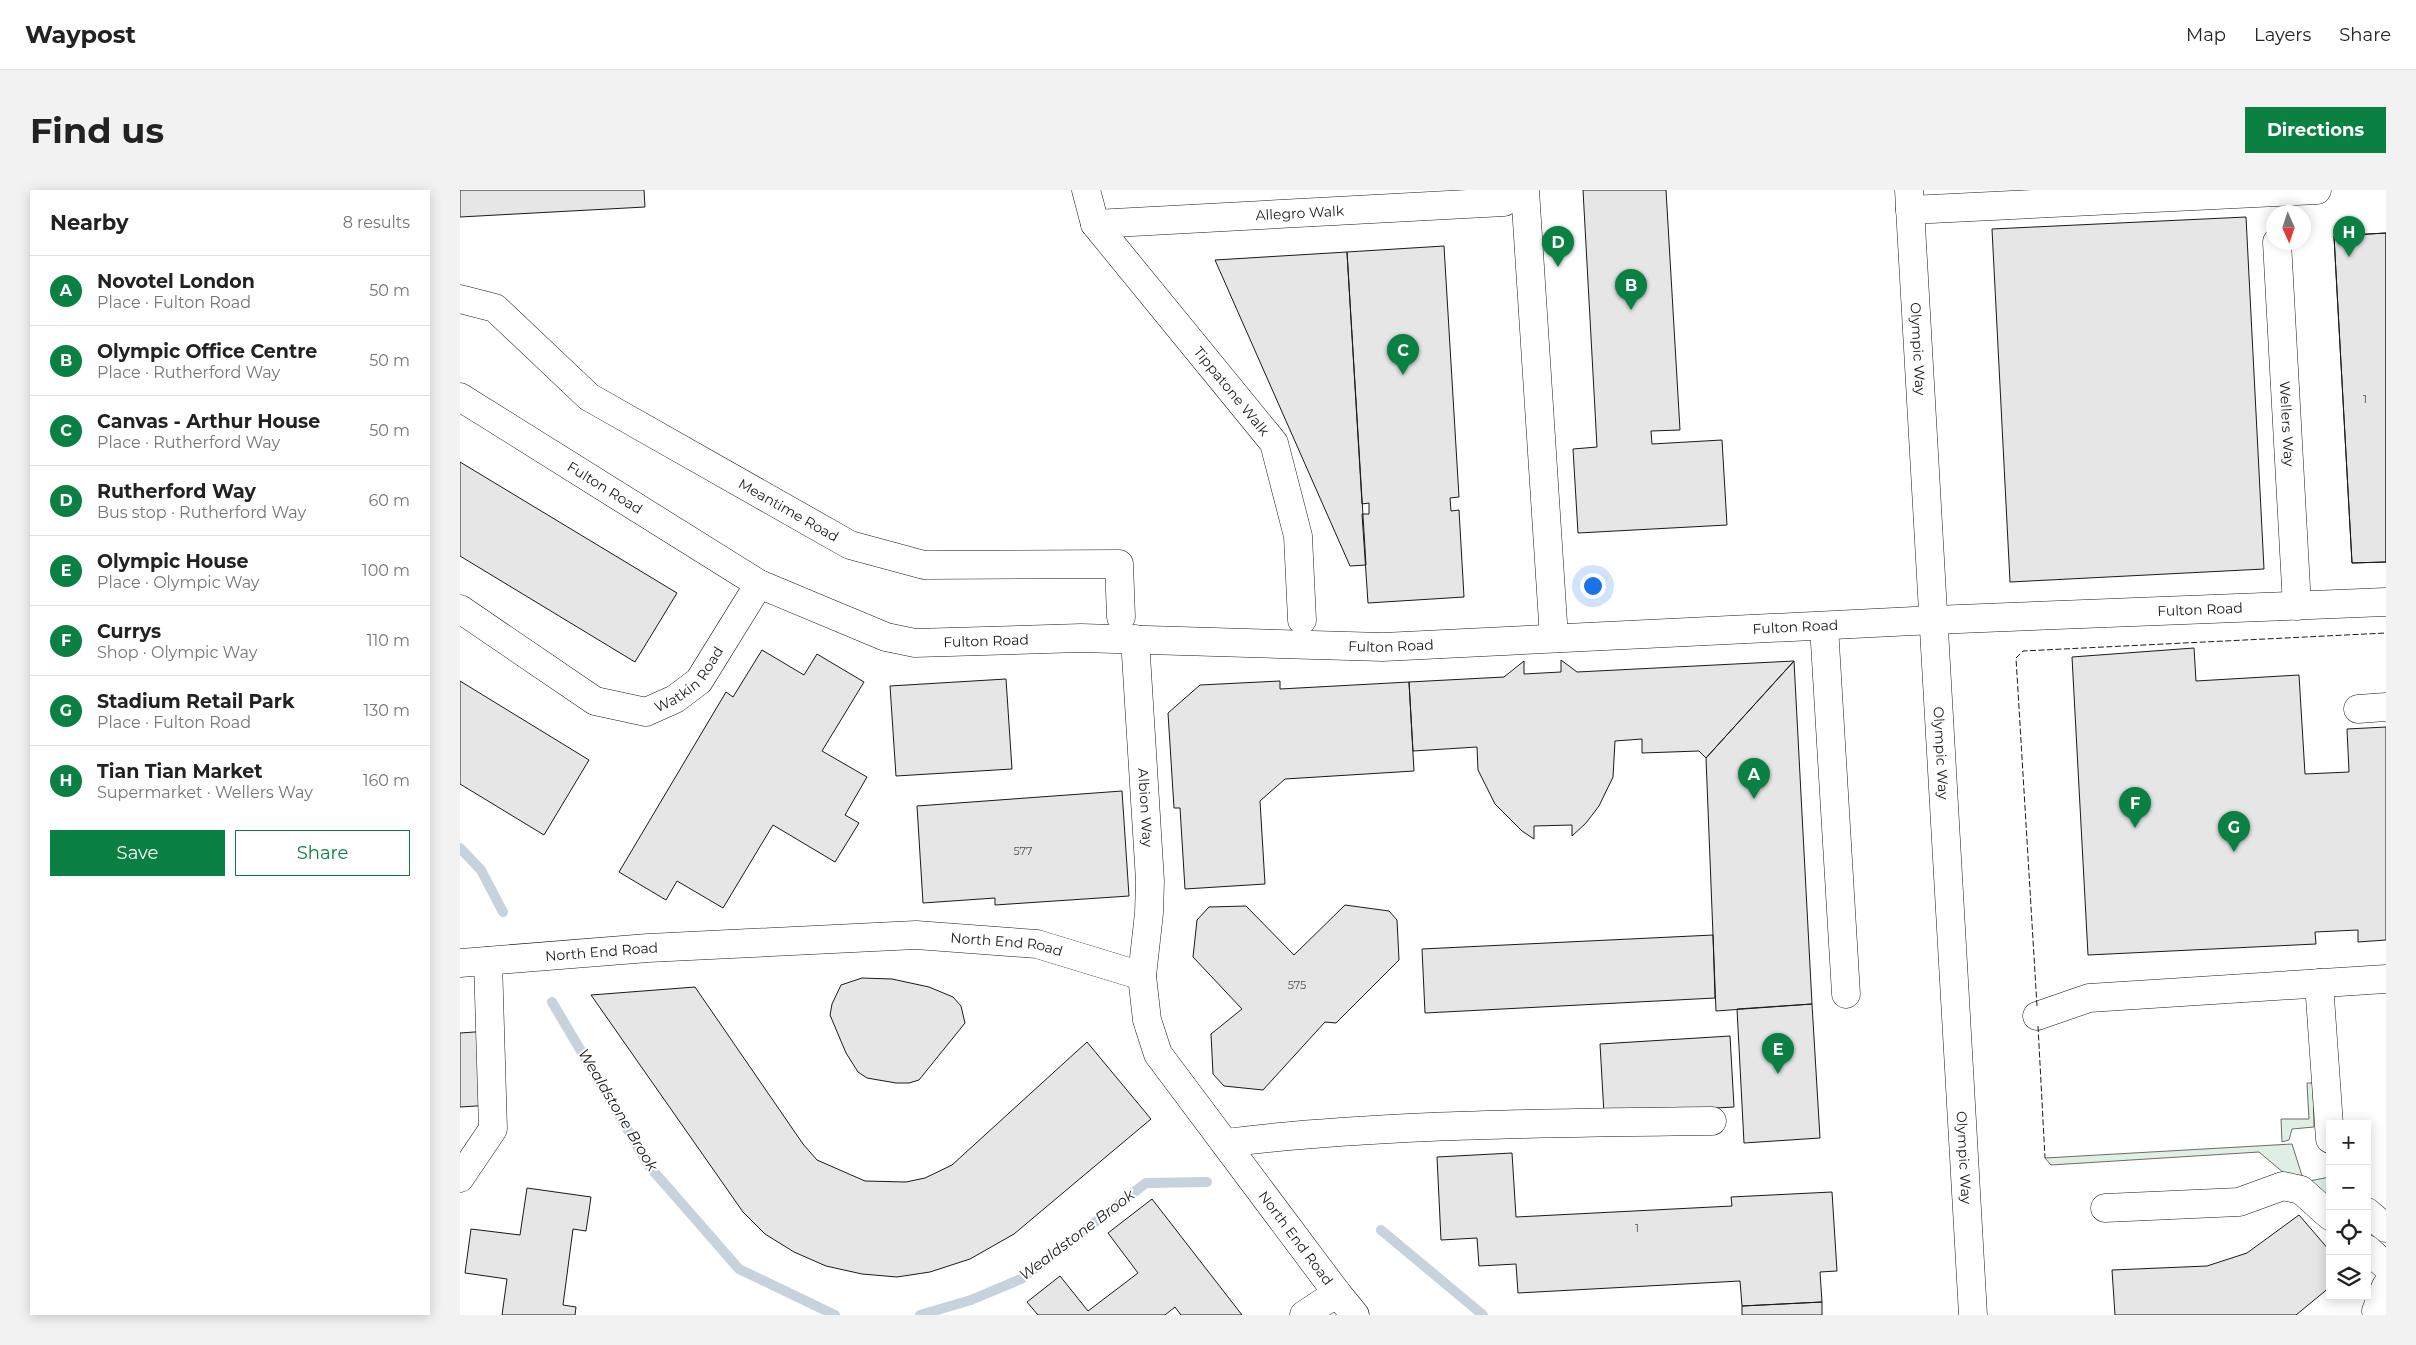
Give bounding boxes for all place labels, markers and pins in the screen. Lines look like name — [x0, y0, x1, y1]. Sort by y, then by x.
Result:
pin: H — [2333, 216, 2365, 257]
pin: D — [1542, 226, 1574, 267]
pin: B — [1615, 269, 1647, 310]
pin: C — [1387, 334, 1419, 375]
pin: A — [1738, 758, 1770, 799]
pin: F — [2119, 787, 2151, 828]
pin: G — [2218, 811, 2250, 852]
pin: E — [1762, 1033, 1794, 1074]

